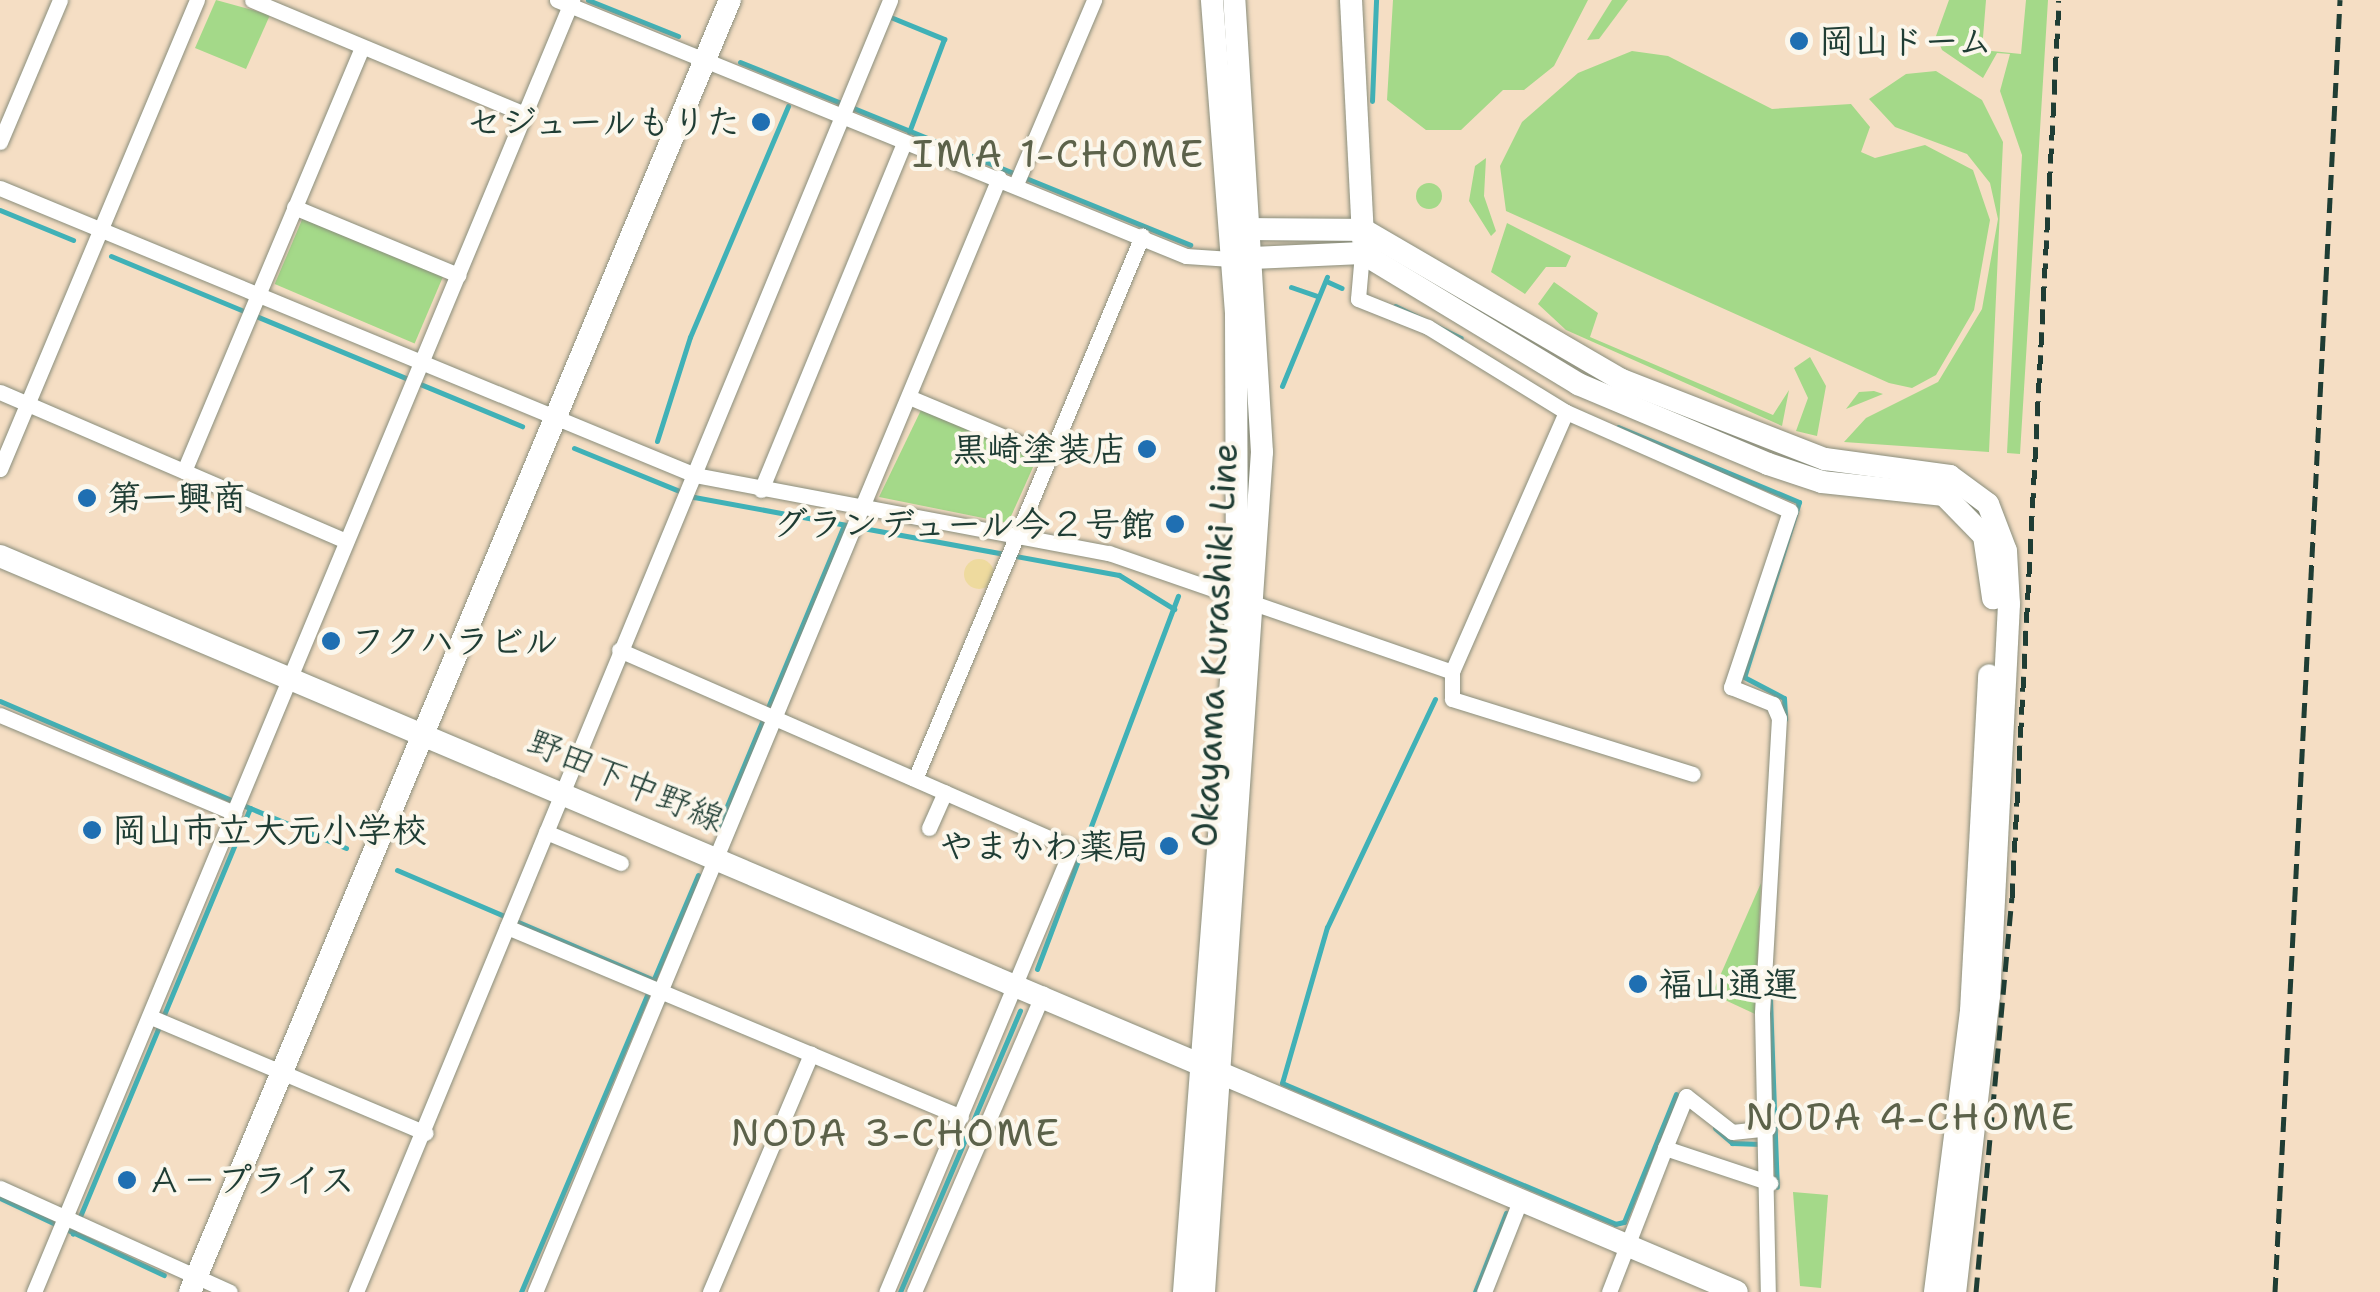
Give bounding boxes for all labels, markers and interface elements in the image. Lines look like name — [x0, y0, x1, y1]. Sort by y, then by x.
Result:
place label: 岡山ドーム — [1819, 20, 1994, 62]
marker: 岡山ドーム — [1788, 30, 1810, 52]
place label: セジュールもりた — [462, 101, 741, 143]
marker: セジュールもりた — [750, 111, 772, 133]
district label: IMA 1-CHOME — [912, 131, 1206, 177]
place label: 黒崎塗装店 — [952, 428, 1127, 470]
marker: 黒崎塗装店 — [1136, 438, 1158, 460]
street label: Okayama Kurashiki Line — [1183, 442, 1247, 848]
place label: 第一興商 — [107, 477, 247, 519]
marker: 第一興商 — [76, 487, 98, 509]
place label: グランデュール今２号館 — [771, 503, 1155, 545]
marker: グランデュール今２号館 — [1164, 513, 1186, 535]
place label: フクハラビル — [351, 620, 561, 662]
marker: フクハラビル — [320, 630, 342, 652]
street label: 野田下中野線 — [521, 720, 731, 840]
place label: 岡山市立大元小学校 — [112, 809, 427, 851]
marker: 岡山市立大元小学校 — [81, 819, 103, 841]
place label: やまかわ薬局 — [939, 825, 1149, 867]
marker: やまかわ薬局 — [1158, 835, 1180, 857]
place label: 福山通運 — [1658, 963, 1798, 1005]
marker: 福山通運 — [1627, 973, 1649, 995]
district label: NODA 4-CHOME — [1745, 1094, 2077, 1140]
district label: NODA 3-CHOME — [731, 1110, 1061, 1156]
place label: Ａ－プライス — [147, 1159, 357, 1201]
marker: Ａ－プライス — [116, 1169, 138, 1191]

